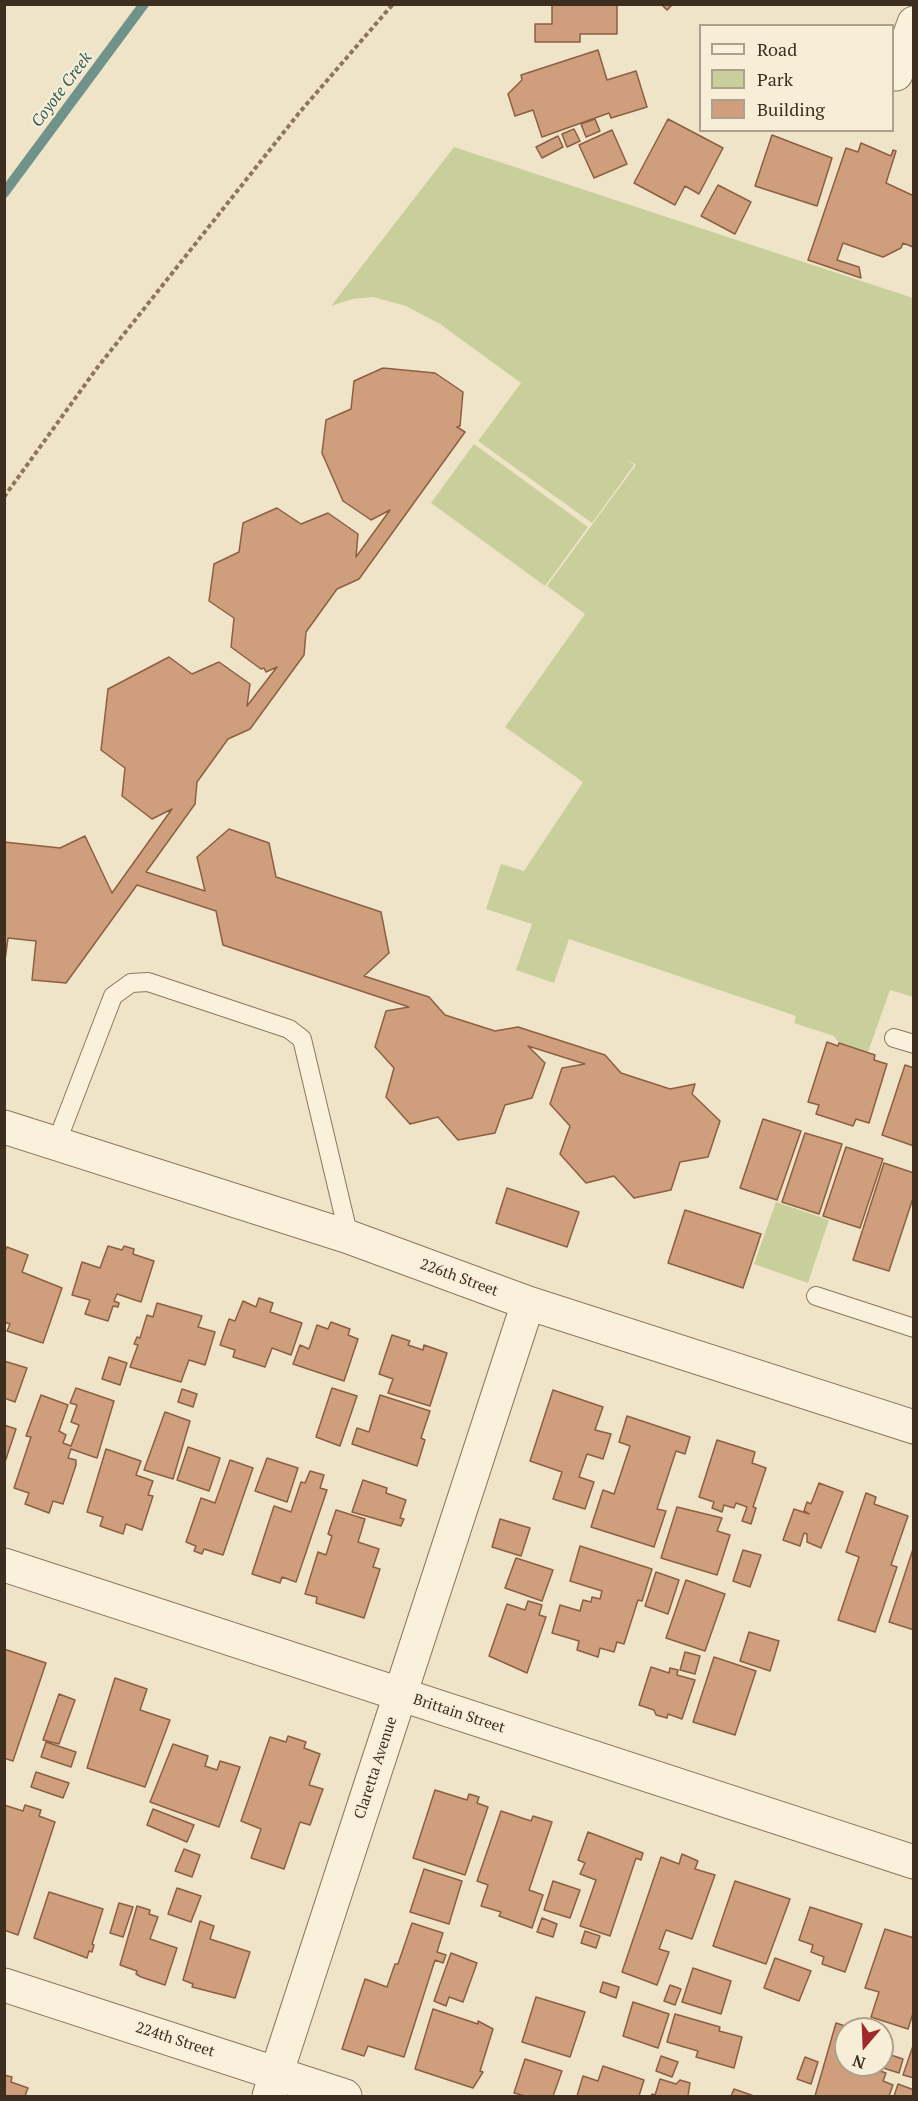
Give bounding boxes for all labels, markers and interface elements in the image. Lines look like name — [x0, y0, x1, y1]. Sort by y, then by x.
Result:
legend — [699, 24, 894, 132]
text: Road — [757, 37, 797, 61]
water label: Coyote Creek — [28, 49, 96, 131]
text: Park — [757, 67, 793, 91]
text: Building — [757, 97, 825, 121]
street label: 226th Street — [417, 1256, 501, 1300]
street label: Brittain Street — [411, 1691, 507, 1737]
street label: Claretta Avenue — [351, 1715, 401, 1821]
north arrow — [834, 2017, 894, 2077]
street label: 224th Street — [133, 2019, 217, 2061]
text: N — [849, 2050, 868, 2075]

